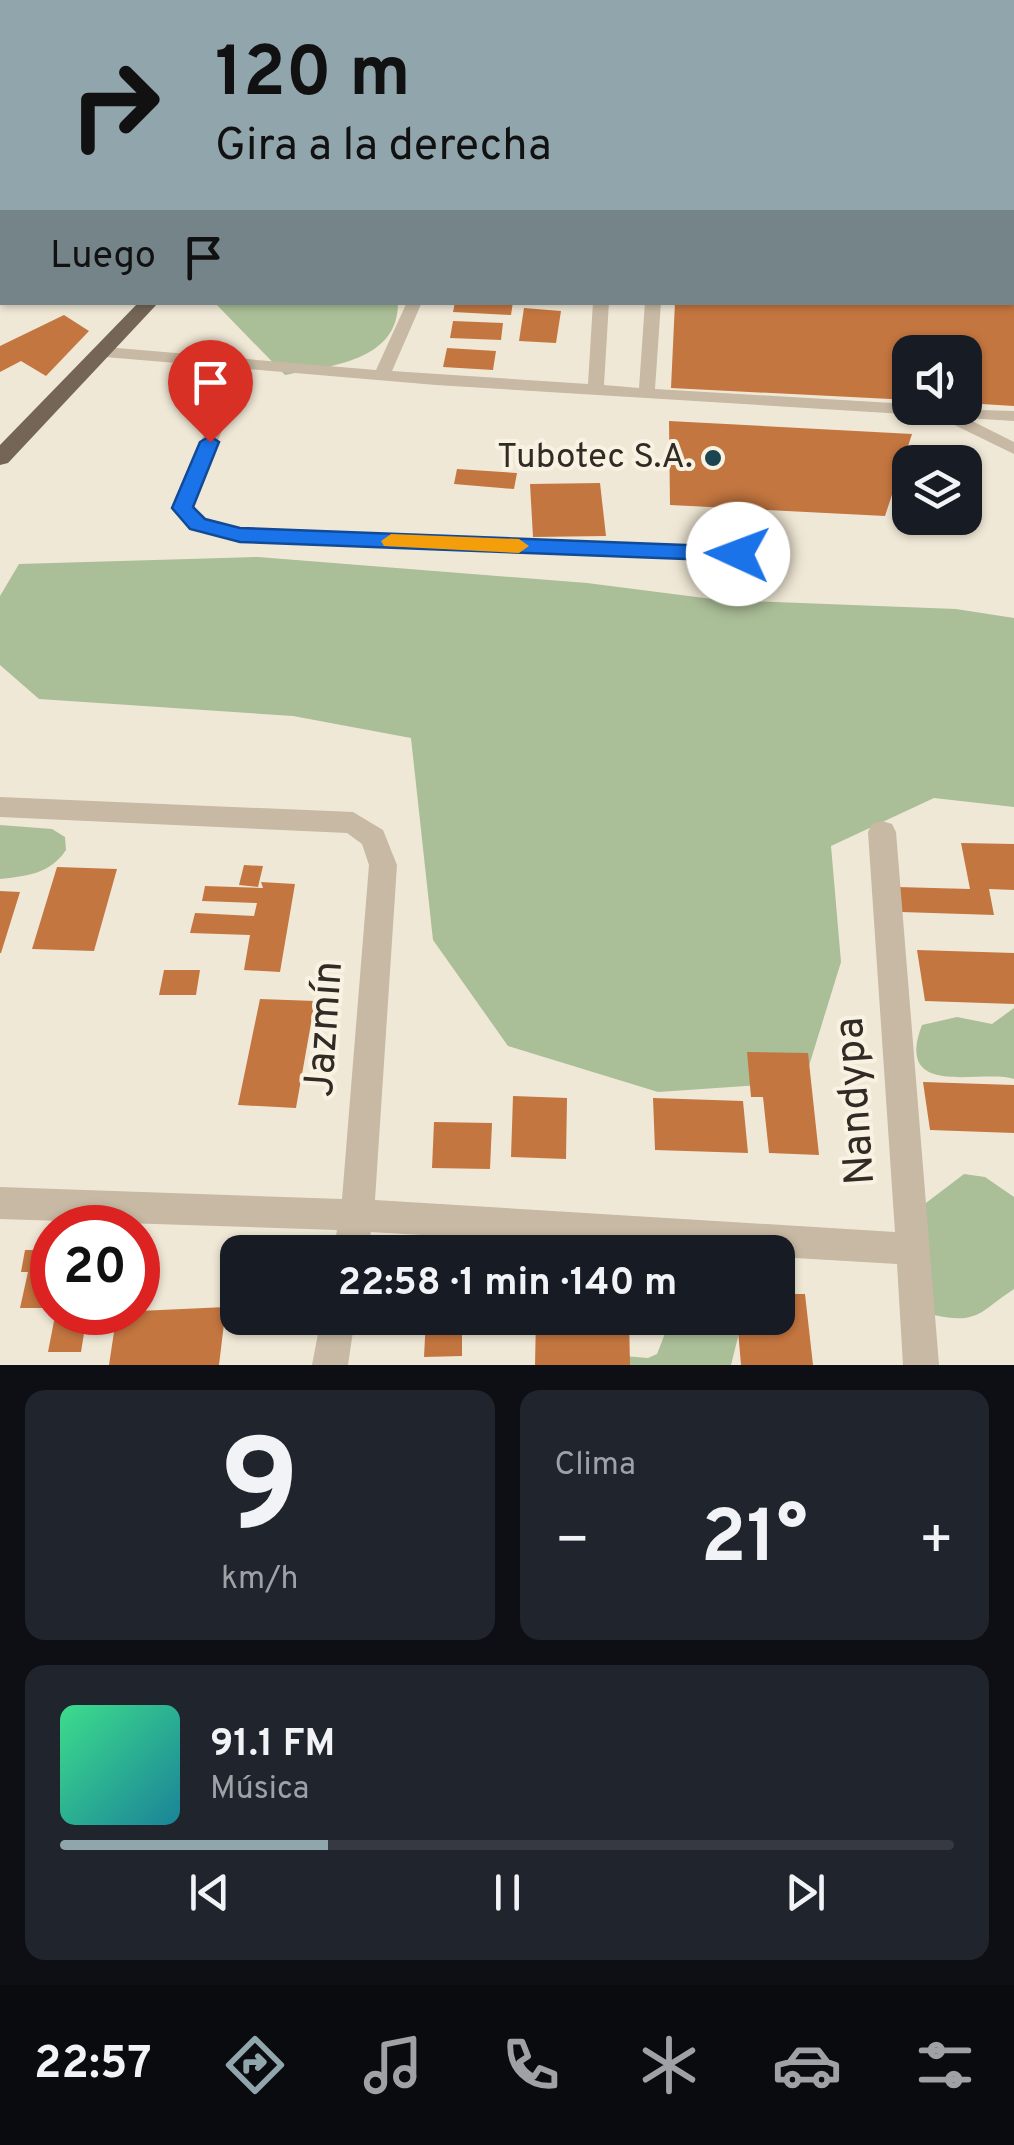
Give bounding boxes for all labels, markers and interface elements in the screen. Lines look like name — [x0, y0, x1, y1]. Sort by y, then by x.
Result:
text: 120 m — [215, 32, 411, 121]
icon: right — [50, 40, 180, 170]
text: Gira a la derecha — [215, 119, 552, 176]
icon: arrive — [176, 230, 231, 285]
text: Luego — [50, 233, 156, 282]
map controls — [892, 335, 982, 535]
button: sound — [892, 335, 982, 425]
pin — [168, 340, 253, 443]
icon: arrive — [183, 355, 238, 410]
place label: Tubotec S.A. — [497, 436, 693, 480]
button: layers — [892, 445, 982, 535]
marker: Tubotec S.A. — [702, 447, 724, 469]
position arrow — [686, 502, 790, 606]
street label: Jazmín — [295, 959, 357, 1099]
street label: Nandypa — [825, 1015, 889, 1187]
speed limit sign: 20 — [30, 1205, 160, 1335]
text: 22:58 · 1 min · 140 m — [338, 1260, 677, 1309]
text: 9 — [220, 1412, 300, 1577]
text: Clima — [555, 1446, 636, 1486]
text: 21° — [701, 1494, 808, 1589]
text: − — [555, 1508, 590, 1578]
text: + — [919, 1508, 954, 1578]
text: km/h — [221, 1560, 299, 1600]
text: 91.1 FM — [210, 1721, 335, 1770]
text: Música — [210, 1770, 309, 1810]
icon: previous — [182, 1865, 237, 1920]
icon: pause — [480, 1865, 535, 1920]
icon: next — [778, 1865, 833, 1920]
icon: directions — [220, 2030, 290, 2100]
icon: music — [358, 2030, 428, 2100]
icon: phone — [496, 2030, 566, 2100]
icon: climate — [634, 2030, 704, 2100]
icon: car — [772, 2030, 842, 2100]
icon: filters — [910, 2030, 980, 2100]
text: 22:57 — [34, 2037, 152, 2094]

